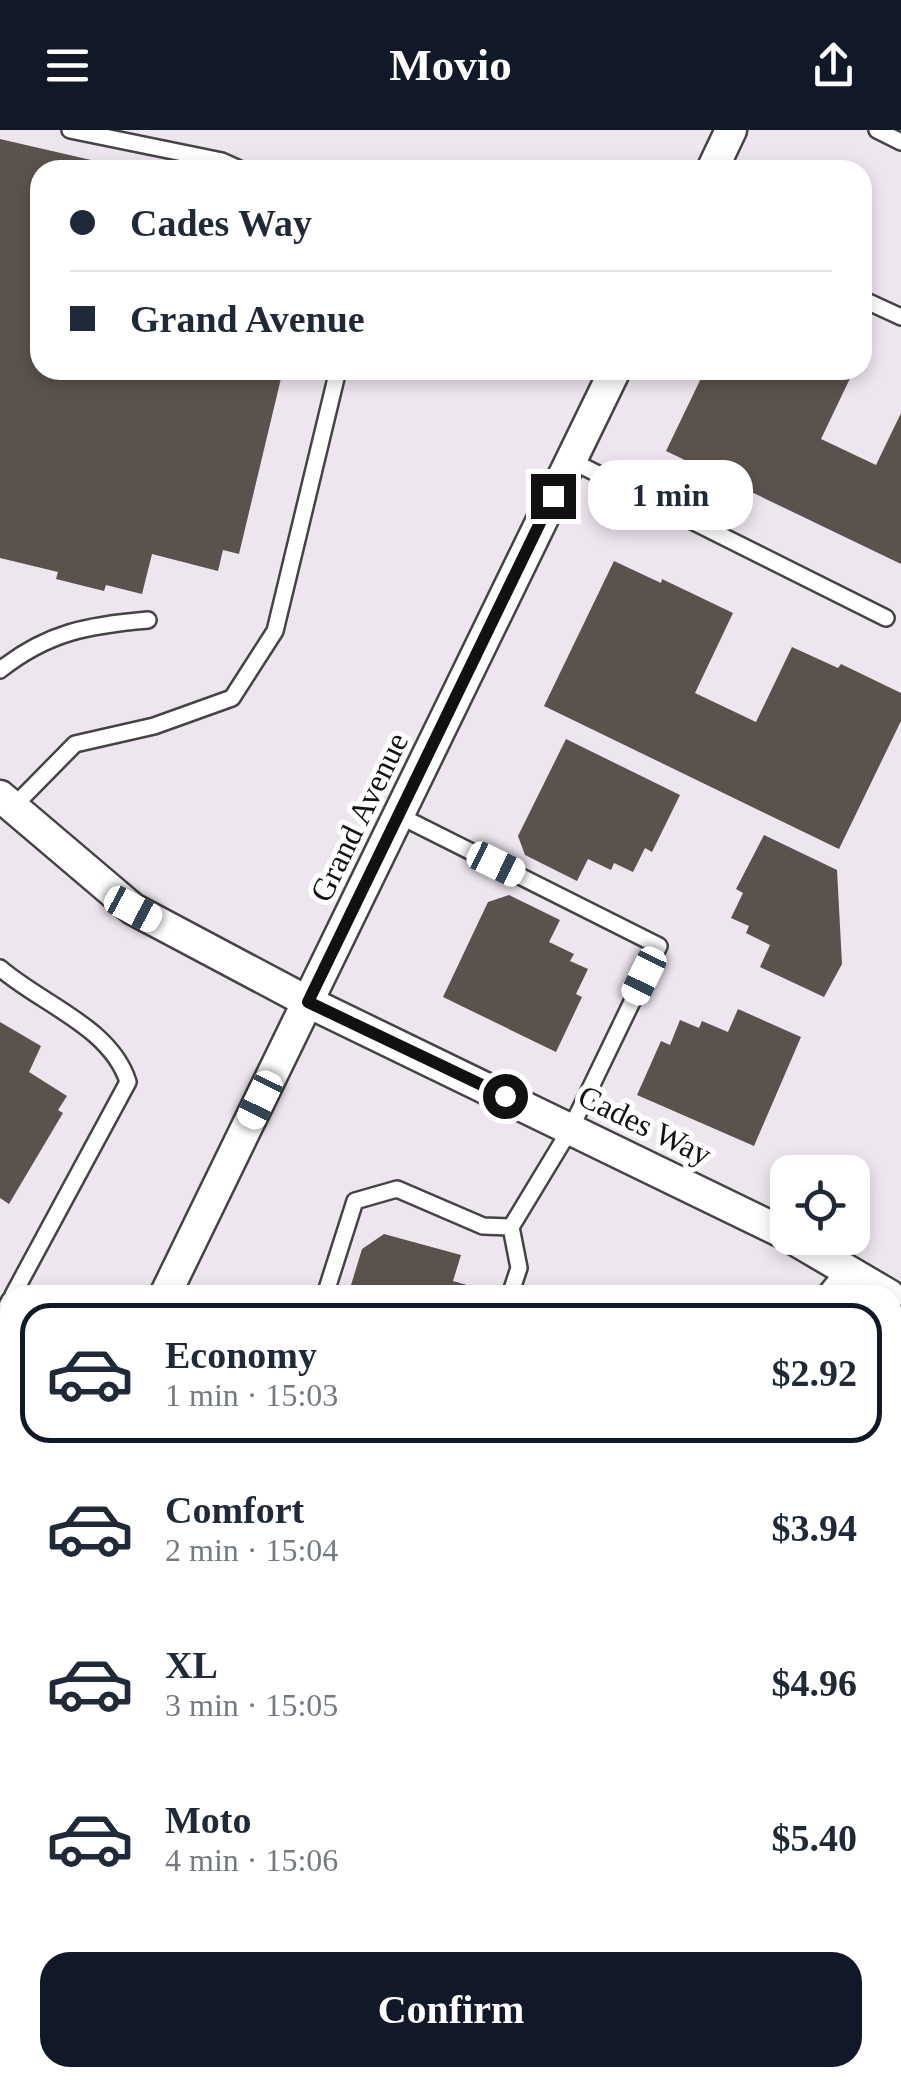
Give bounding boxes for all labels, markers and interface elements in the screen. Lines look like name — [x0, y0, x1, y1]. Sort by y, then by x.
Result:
icon: menu — [40, 38, 95, 93]
icon: share — [806, 38, 861, 93]
text: Movio — [389, 40, 512, 90]
text: Cades Way — [130, 202, 312, 244]
text: Grand Avenue — [130, 298, 365, 340]
callout: 1 min — [588, 461, 753, 531]
route end — [531, 474, 576, 519]
text: 1 min — [632, 477, 709, 513]
street label: Grand Avenue — [303, 727, 415, 907]
car — [462, 837, 530, 891]
car — [99, 882, 167, 936]
car — [617, 942, 671, 1010]
car — [233, 1066, 287, 1134]
route start — [483, 1074, 528, 1119]
street label: Cades Way — [573, 1077, 717, 1173]
map controls — [770, 1155, 870, 1255]
button: locate — [770, 1155, 870, 1255]
icon: car — [45, 1328, 135, 1418]
text: Economy — [165, 1334, 317, 1376]
text: $2.92 — [772, 1352, 857, 1394]
text: 1 min · 15:03 — [165, 1377, 338, 1413]
icon: car — [45, 1483, 135, 1573]
text: Comfort — [165, 1489, 304, 1531]
text: $3.94 — [772, 1507, 857, 1549]
text: 2 min · 15:04 — [165, 1532, 338, 1568]
icon: car — [45, 1638, 135, 1728]
text: XL — [165, 1644, 218, 1686]
text: $4.96 — [772, 1662, 857, 1704]
text: 3 min · 15:05 — [165, 1687, 338, 1723]
icon: car — [45, 1793, 135, 1883]
text: Moto — [165, 1799, 252, 1841]
text: $5.40 — [772, 1817, 857, 1859]
text: 4 min · 15:06 — [165, 1842, 338, 1878]
button: Confirm — [40, 1952, 862, 2067]

